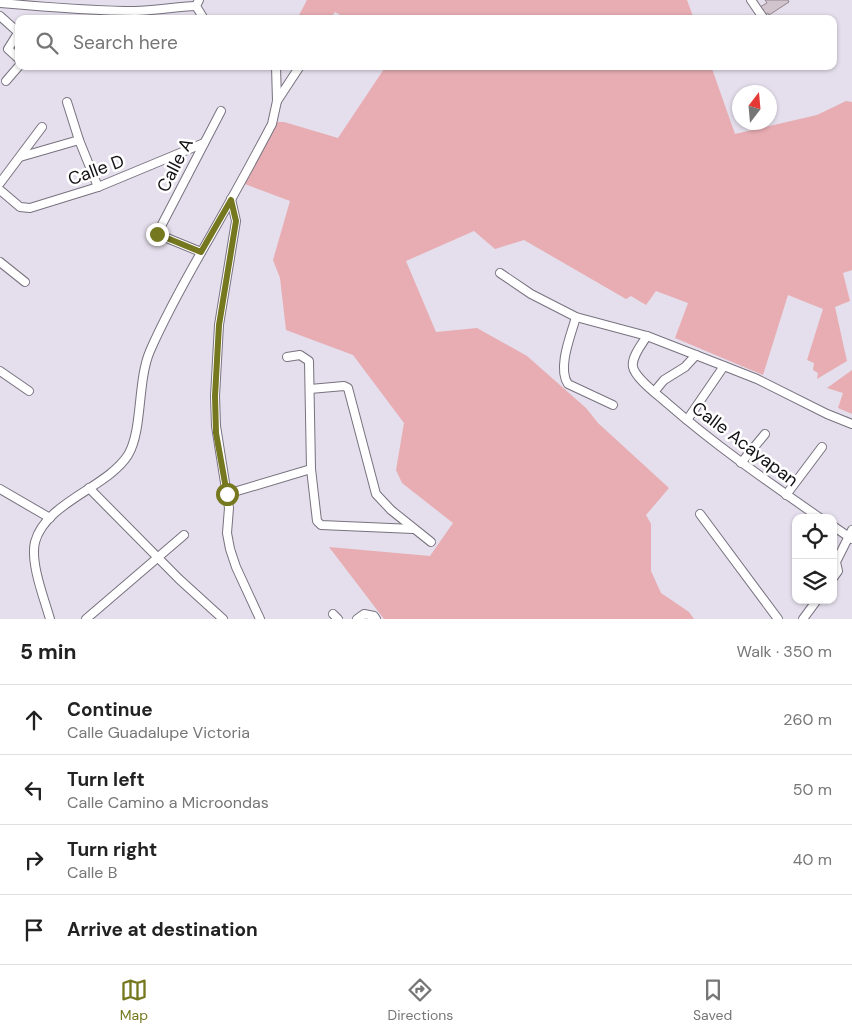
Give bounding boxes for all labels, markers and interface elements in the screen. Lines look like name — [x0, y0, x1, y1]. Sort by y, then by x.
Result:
search box — [15, 15, 837, 70]
icon: search — [33, 29, 61, 57]
text: Search here — [73, 30, 178, 55]
north arrow — [732, 85, 777, 130]
street label: Calle A — [151, 134, 199, 196]
street label: Calle D — [65, 149, 127, 191]
route end — [146, 223, 169, 246]
street label: Calle Acayapan — [687, 396, 803, 492]
route start — [216, 483, 239, 506]
map controls — [792, 514, 837, 604]
button: locate — [792, 514, 837, 559]
button: layers — [792, 559, 837, 604]
text: 5 min — [20, 638, 76, 666]
text: Walk · 350 m — [737, 641, 832, 662]
text: Continue — [67, 697, 153, 722]
icon: ahead — [20, 706, 48, 734]
text: 260 m — [783, 709, 832, 730]
text: Calle Guadalupe Victoria — [67, 722, 250, 743]
text: Turn left — [67, 767, 145, 792]
icon: left — [20, 776, 48, 804]
text: 50 m — [793, 779, 832, 800]
text: Calle Camino a Microondas — [67, 792, 269, 813]
text: Turn right — [67, 837, 157, 862]
icon: right — [20, 846, 48, 874]
text: 40 m — [793, 849, 832, 870]
text: Calle B — [67, 862, 117, 883]
icon: arrive — [20, 916, 48, 944]
text: Arrive at destination — [67, 917, 258, 942]
tab: Map — [120, 976, 148, 1024]
tab: Directions — [388, 976, 453, 1024]
tab: Saved — [693, 976, 732, 1024]

